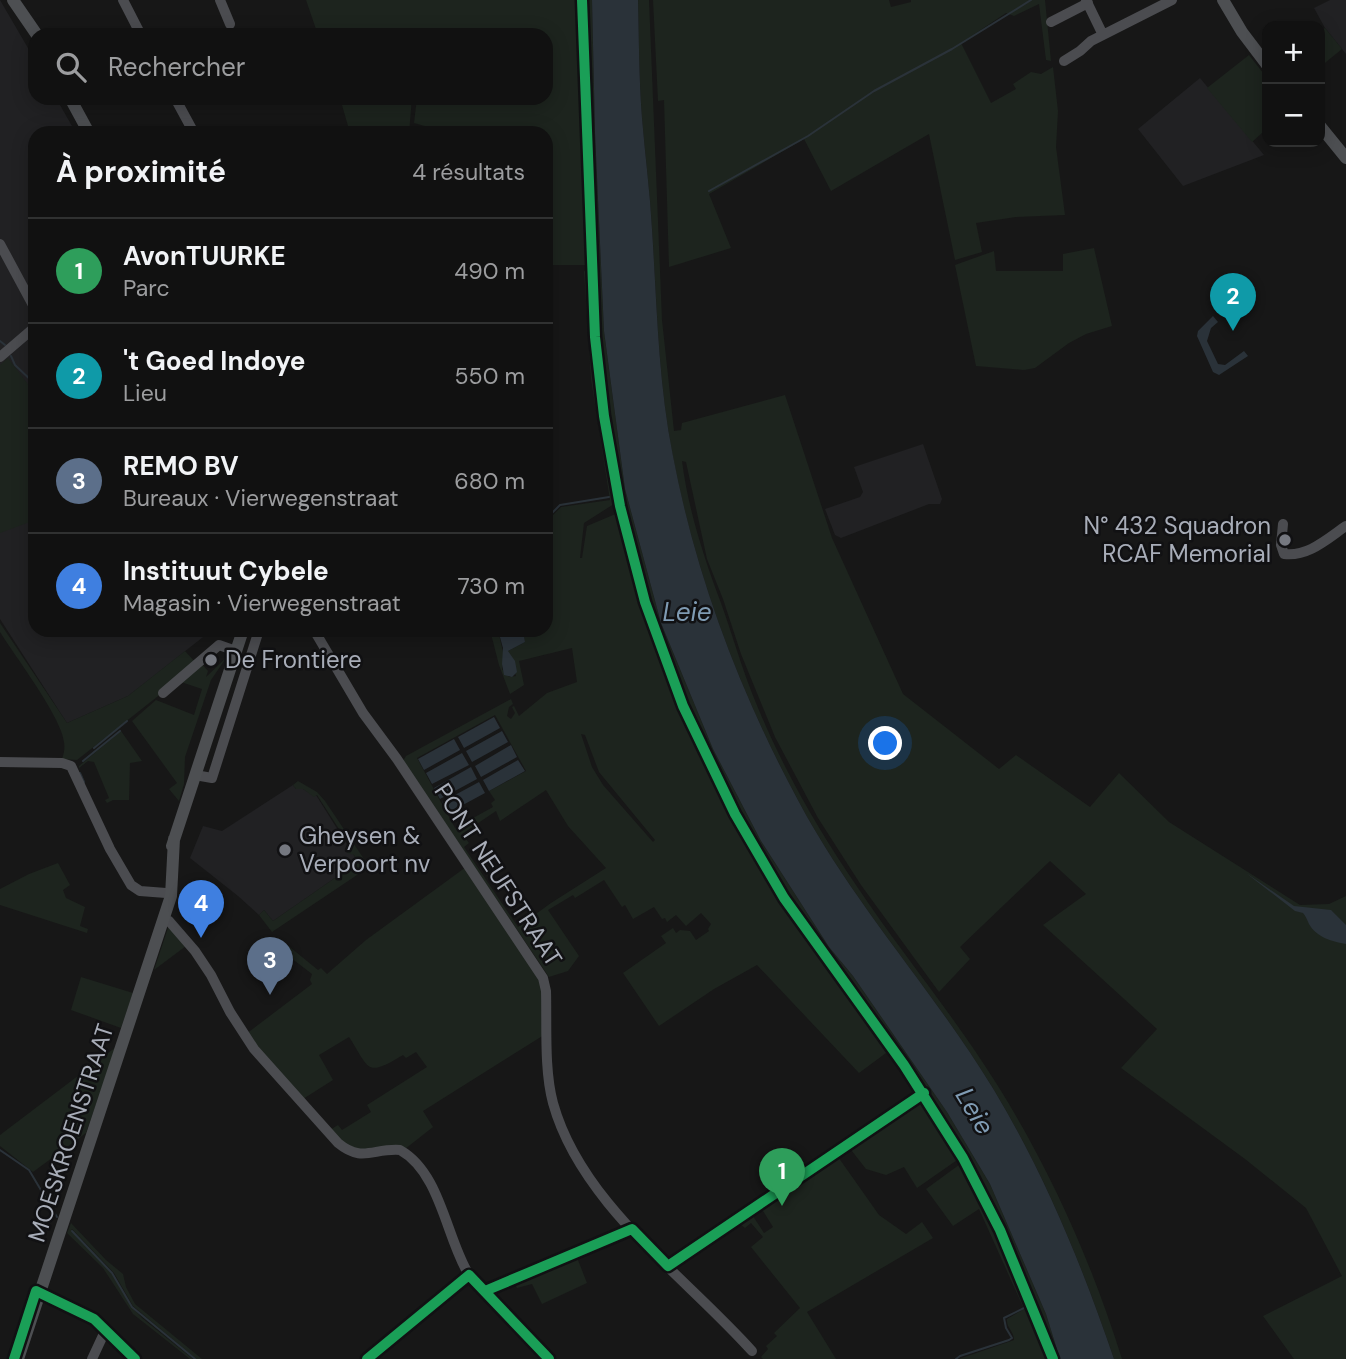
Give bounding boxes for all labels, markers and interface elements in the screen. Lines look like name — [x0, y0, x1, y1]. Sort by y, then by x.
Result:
map controls — [1262, 21, 1325, 147]
button: + — [1262, 21, 1325, 84]
search box — [28, 28, 553, 105]
icon: search — [52, 48, 90, 86]
text: Rechercher — [108, 50, 245, 84]
button: − — [1262, 84, 1325, 147]
text: À proximité — [56, 152, 226, 191]
text: 4 résultats — [412, 157, 525, 187]
text: AvonTUURKE — [123, 239, 286, 273]
text: 1 — [75, 256, 83, 286]
text: 490 m — [454, 256, 525, 286]
text: Parc — [123, 273, 170, 303]
pin: 2 — [1210, 273, 1256, 331]
text: 't Goed Indoye — [123, 344, 305, 378]
text: 2 — [72, 361, 86, 391]
text: 550 m — [455, 361, 525, 391]
text: Lieu — [123, 378, 167, 408]
text: REMO BV — [123, 449, 239, 483]
text: 3 — [72, 466, 86, 496]
text: 680 m — [454, 466, 525, 496]
text: Bureaux · Vierwegenstraat — [123, 483, 399, 513]
place label: N° 432 Squadron RCAF Memorial — [1084, 510, 1271, 569]
marker: N° 432 Squadron RCAF Memorial — [1277, 532, 1293, 548]
text: Instituut Cybele — [123, 554, 329, 588]
text: 4 — [72, 571, 86, 601]
text: 730 m — [457, 571, 525, 601]
text: Magasin · Vierwegenstraat — [123, 588, 401, 618]
water label: Leie — [662, 595, 712, 629]
place label: De Frontiere — [225, 644, 362, 675]
marker: De Frontiere — [203, 652, 219, 668]
your location — [868, 726, 902, 760]
street label: PONT NEUFSTRAAT — [428, 777, 569, 972]
place label: Gheysen & Verpoort nv — [299, 820, 431, 879]
marker: Gheysen & Verpoort nv — [277, 842, 293, 858]
pin: 4 — [178, 880, 224, 938]
pin: 3 — [247, 937, 293, 995]
street label: MOESKROENSTRAAT — [21, 1020, 120, 1246]
water label: Leie — [948, 1081, 1002, 1141]
pin: 1 — [759, 1148, 805, 1206]

